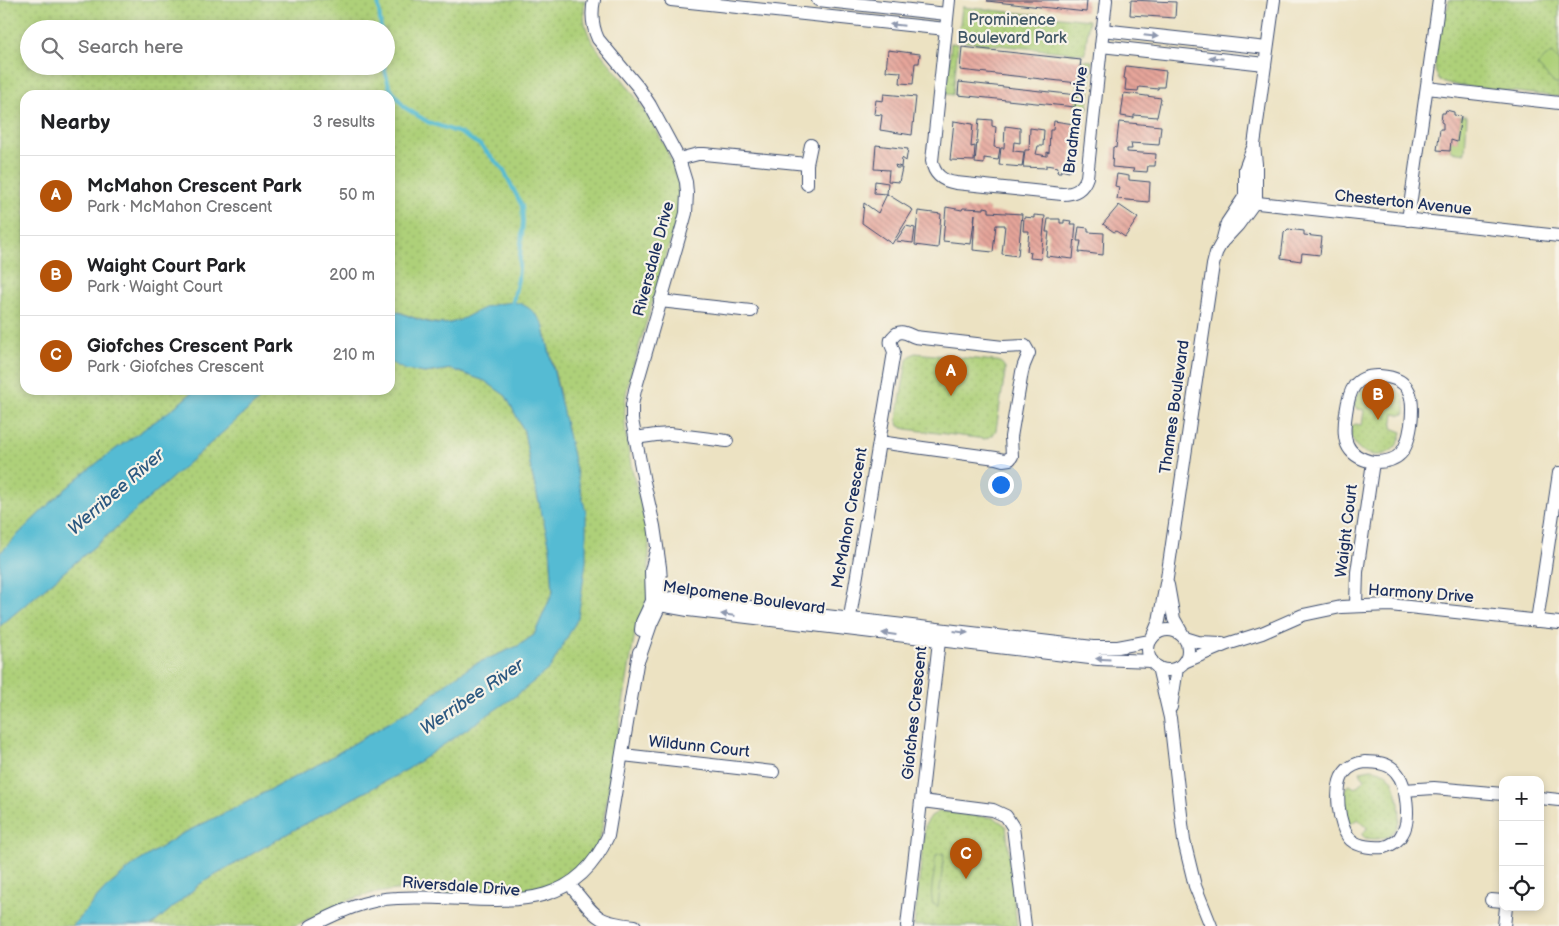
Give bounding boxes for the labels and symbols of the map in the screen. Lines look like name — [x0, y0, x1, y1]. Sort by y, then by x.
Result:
park label: Prominence Boulevard Park — [957, 11, 1067, 48]
one-way arrow — [889, 20, 905, 28]
one-way arrow — [1143, 32, 1159, 40]
one-way arrow — [1208, 54, 1224, 62]
street label: Bradman Drive — [1060, 65, 1092, 175]
street label: Chesterton Avenue — [1333, 186, 1473, 220]
street label: Riversdale Drive — [630, 199, 679, 319]
street label: Thames Boulevard — [1156, 339, 1194, 475]
pin: A — [935, 355, 967, 396]
pin: B — [1362, 379, 1394, 420]
water label: Werribee River — [64, 444, 169, 539]
street label: McMahon Crescent — [828, 446, 872, 590]
your location — [988, 472, 1014, 498]
street label: Waight Court — [1332, 483, 1362, 579]
street label: Melpomene Boulevard — [662, 577, 826, 619]
street label: Harmony Drive — [1367, 581, 1475, 607]
one-way arrow — [720, 611, 736, 619]
one-way arrow — [953, 628, 969, 636]
one-way arrow — [881, 630, 897, 638]
street label: Giofches Crescent — [899, 645, 931, 781]
water label: Werribee River — [416, 654, 529, 739]
one-way arrow — [1095, 654, 1111, 662]
street label: Wildunn Court — [648, 732, 751, 762]
pin: C — [950, 838, 982, 879]
street label: Riversdale Drive — [401, 873, 521, 901]

